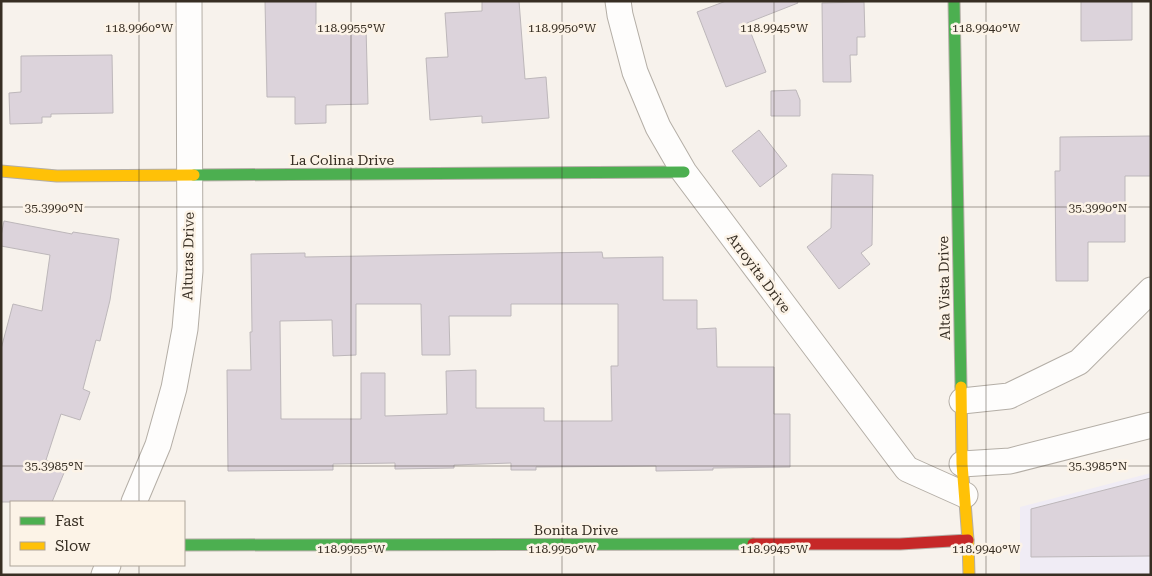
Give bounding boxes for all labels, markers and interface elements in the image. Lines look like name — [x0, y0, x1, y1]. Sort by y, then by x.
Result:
text: 118.9960°W — [105, 21, 174, 35]
text: 118.9955°W — [317, 21, 386, 35]
text: 118.9950°W — [528, 21, 597, 35]
text: 118.9945°W — [740, 21, 809, 35]
text: 118.9940°W — [952, 21, 1021, 35]
street label: La Colina Drive — [290, 152, 394, 168]
text: 35.3990°N — [25, 201, 84, 215]
text: 35.3990°N — [1069, 201, 1128, 215]
street label: Alturas Drive — [179, 211, 197, 300]
street label: Arroyita Drive — [724, 230, 794, 316]
street label: Alta Vista Drive — [935, 235, 953, 340]
text: 35.3985°N — [25, 459, 84, 473]
text: 35.3985°N — [1069, 459, 1128, 473]
legend — [10, 501, 185, 566]
text: Fast — [55, 512, 85, 530]
street label: Bonita Drive — [534, 522, 618, 538]
text: Slow — [55, 537, 91, 555]
text: 118.9955°W — [317, 542, 386, 556]
text: 118.9950°W — [528, 542, 597, 556]
text: 118.9945°W — [740, 542, 809, 556]
text: 118.9940°W — [952, 542, 1021, 556]

